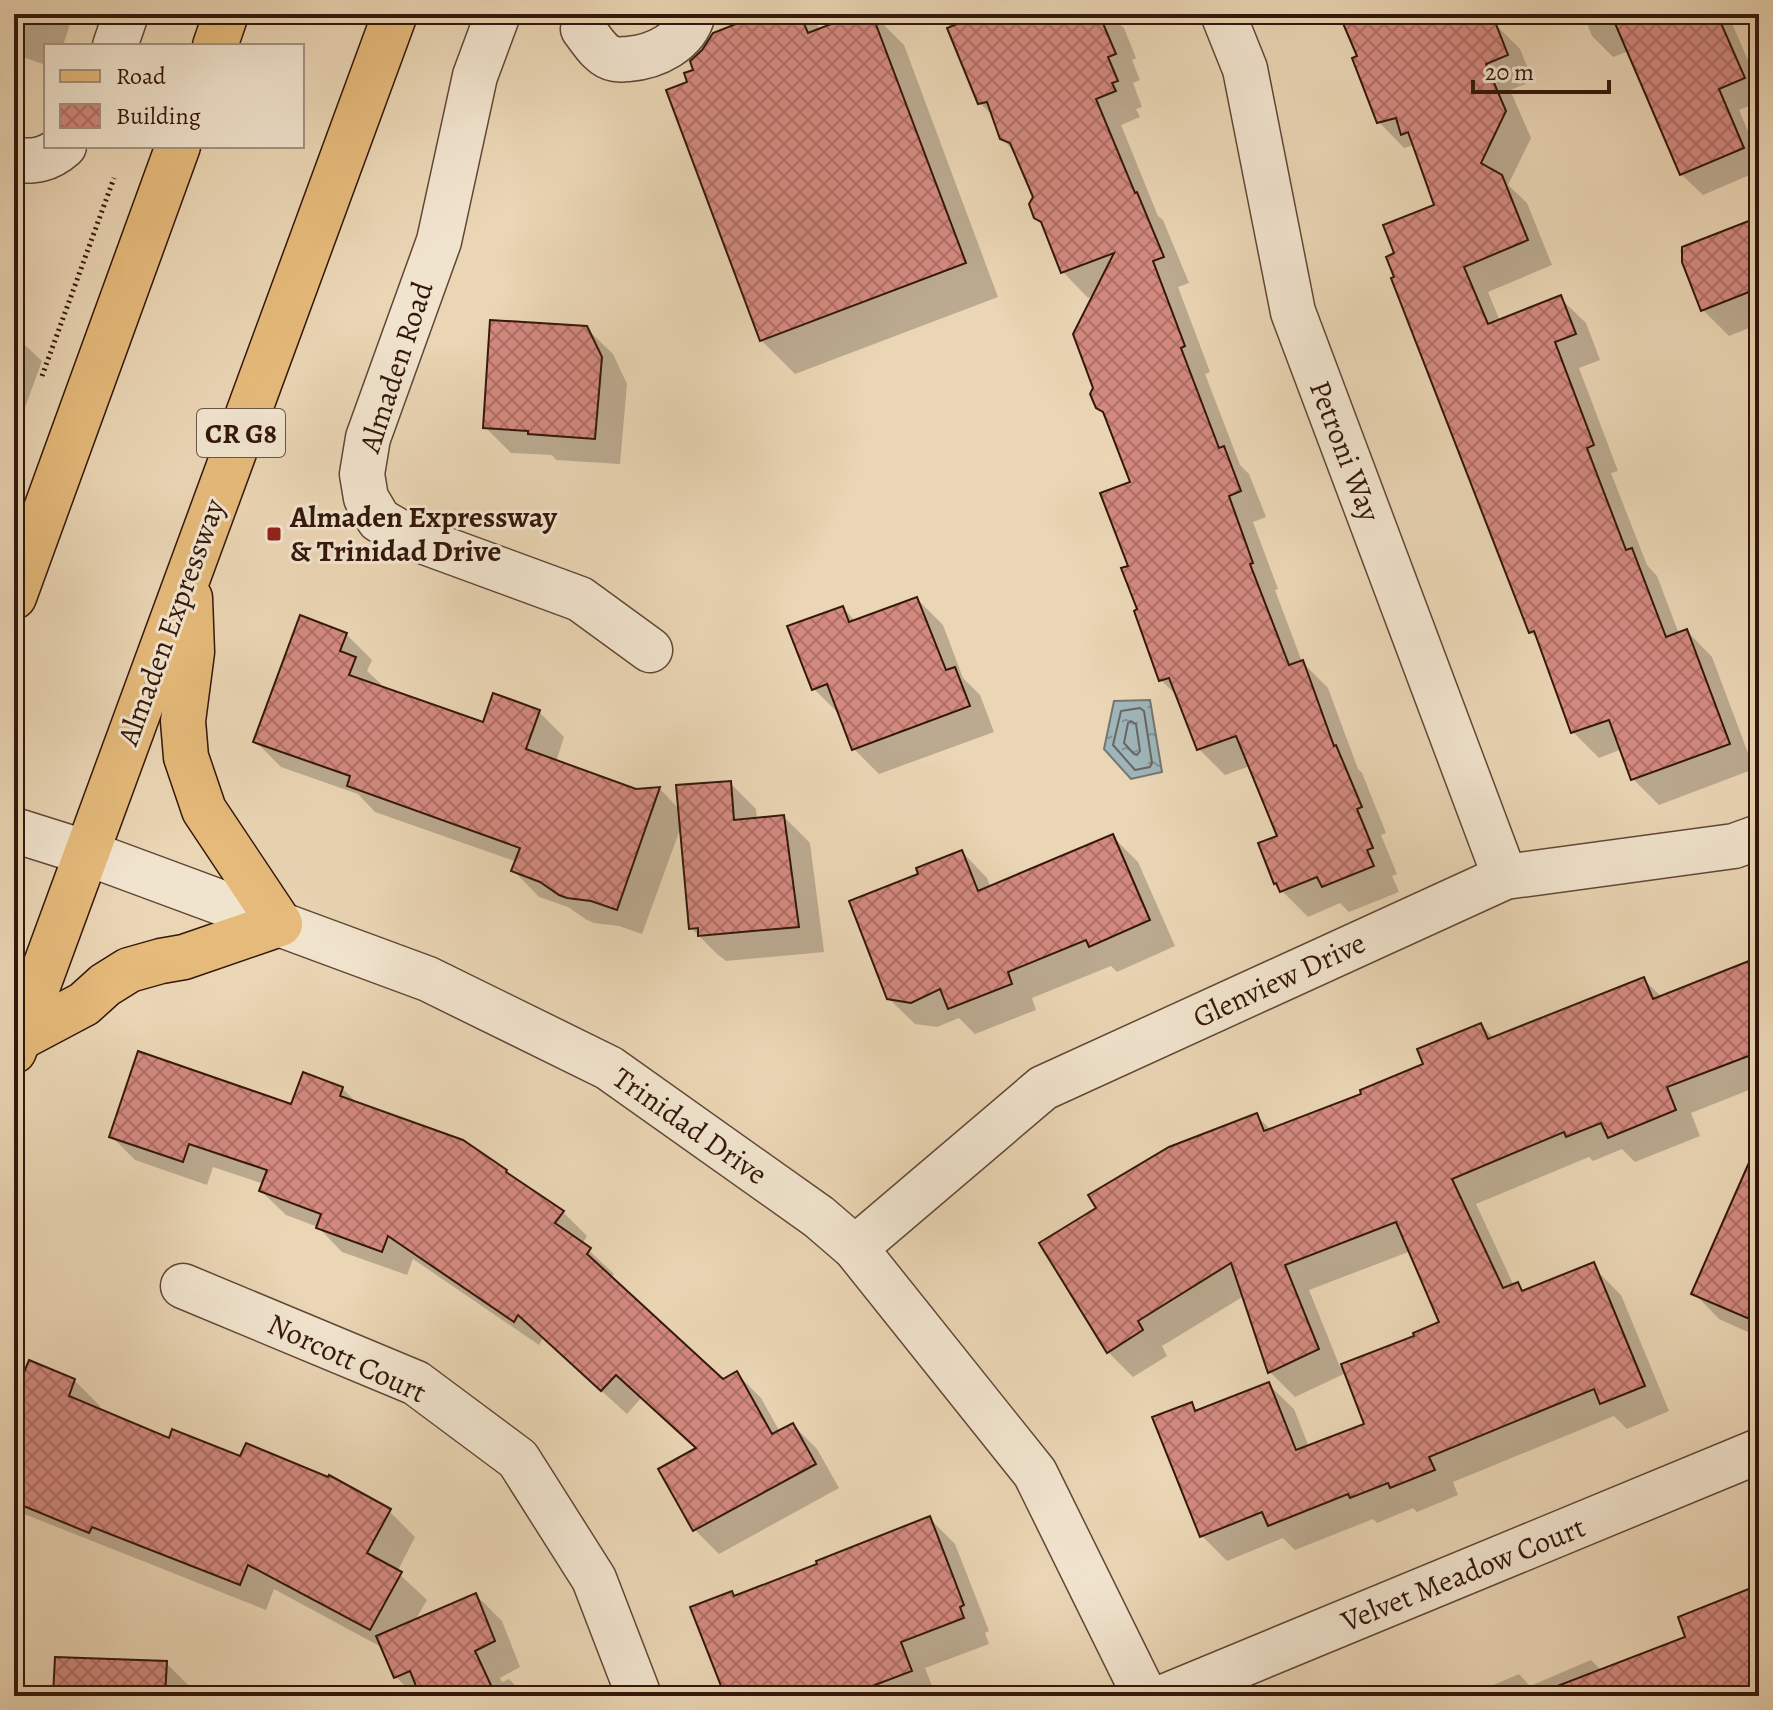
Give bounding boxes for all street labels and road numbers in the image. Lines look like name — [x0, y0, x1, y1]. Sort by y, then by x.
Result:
street label: Almaden Road — [349, 276, 443, 459]
street label: Petroni Way — [1300, 375, 1390, 528]
road number: CR G8 — [197, 409, 285, 457]
street label: Almaden Expressway — [108, 493, 234, 752]
street label: Glenview Drive — [1186, 923, 1372, 1037]
street label: Trinidad Drive — [605, 1058, 775, 1194]
street label: Norcott Court — [261, 1304, 433, 1412]
street label: Velvet Meadow Court — [1334, 1507, 1591, 1642]

